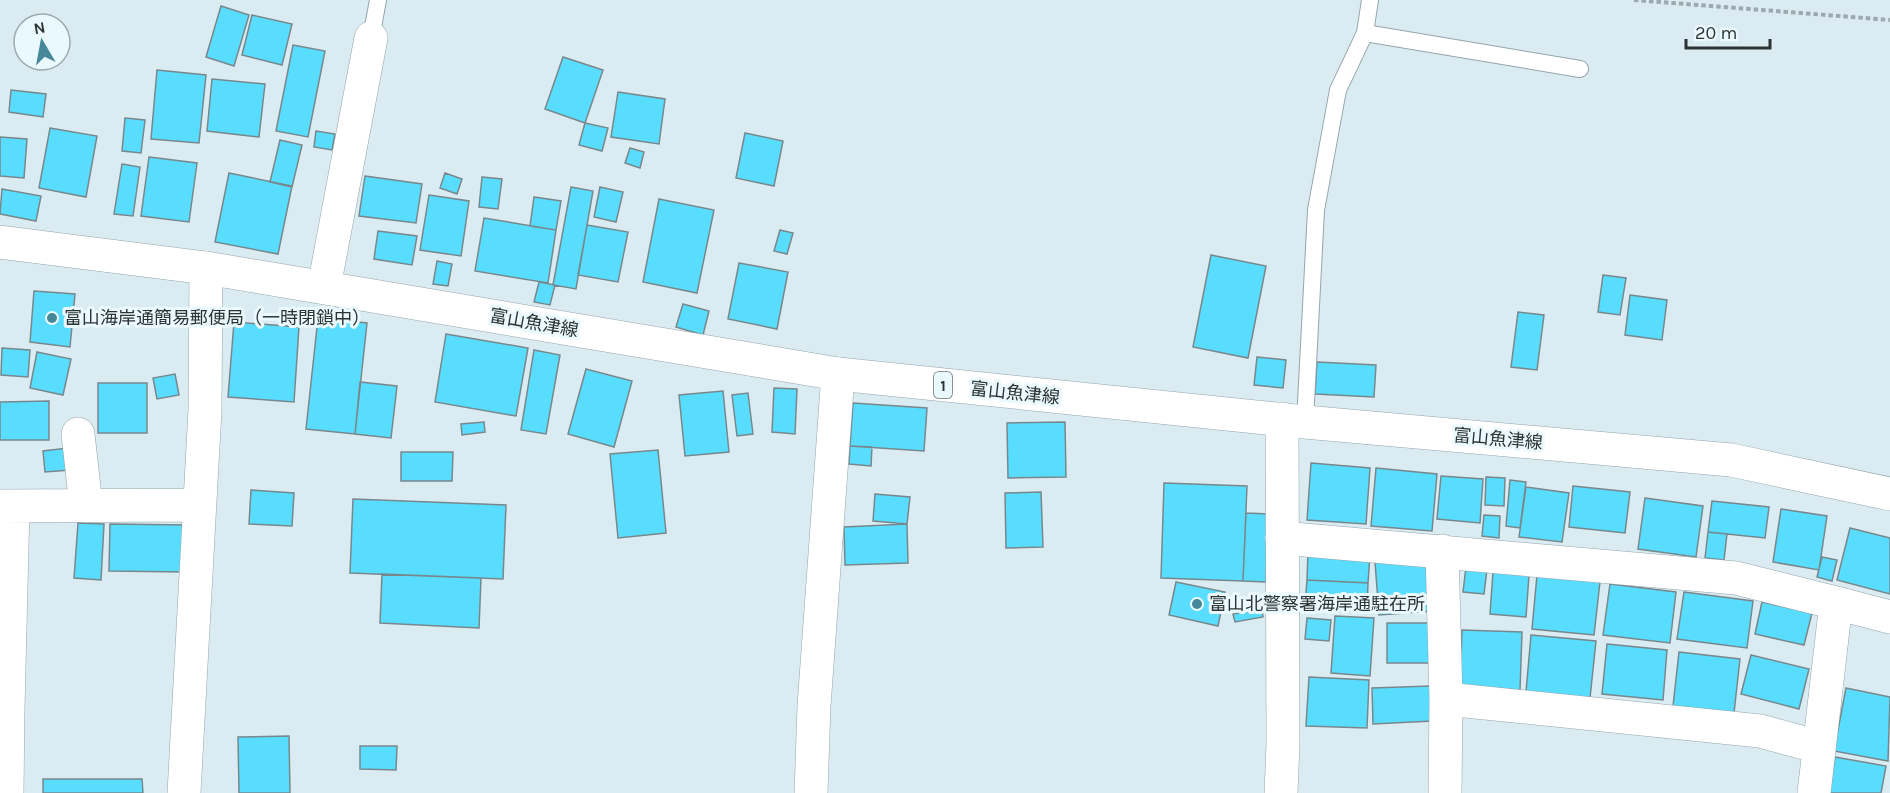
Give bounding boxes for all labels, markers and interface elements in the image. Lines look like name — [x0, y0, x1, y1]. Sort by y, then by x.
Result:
north arrow — [12, 12, 72, 72]
scale bar — [1686, 12, 1770, 50]
text: N — [32, 17, 47, 38]
text: 20 m — [1695, 22, 1737, 44]
street label: 富山魚津線 — [488, 304, 580, 342]
place label: 富山海岸通簡易郵便局（一時閉鎖中） — [64, 307, 370, 329]
marker: 富山海岸通簡易郵便局（一時閉鎖中） — [45, 311, 59, 325]
road number: 1 — [934, 372, 952, 398]
street label: 富山魚津線 — [969, 377, 1061, 409]
street label: 富山魚津線 — [1452, 424, 1544, 454]
place label: 富山北警察署海岸通駐在所 — [1209, 593, 1425, 615]
marker: 富山北警察署海岸通駐在所 — [1190, 597, 1204, 611]

